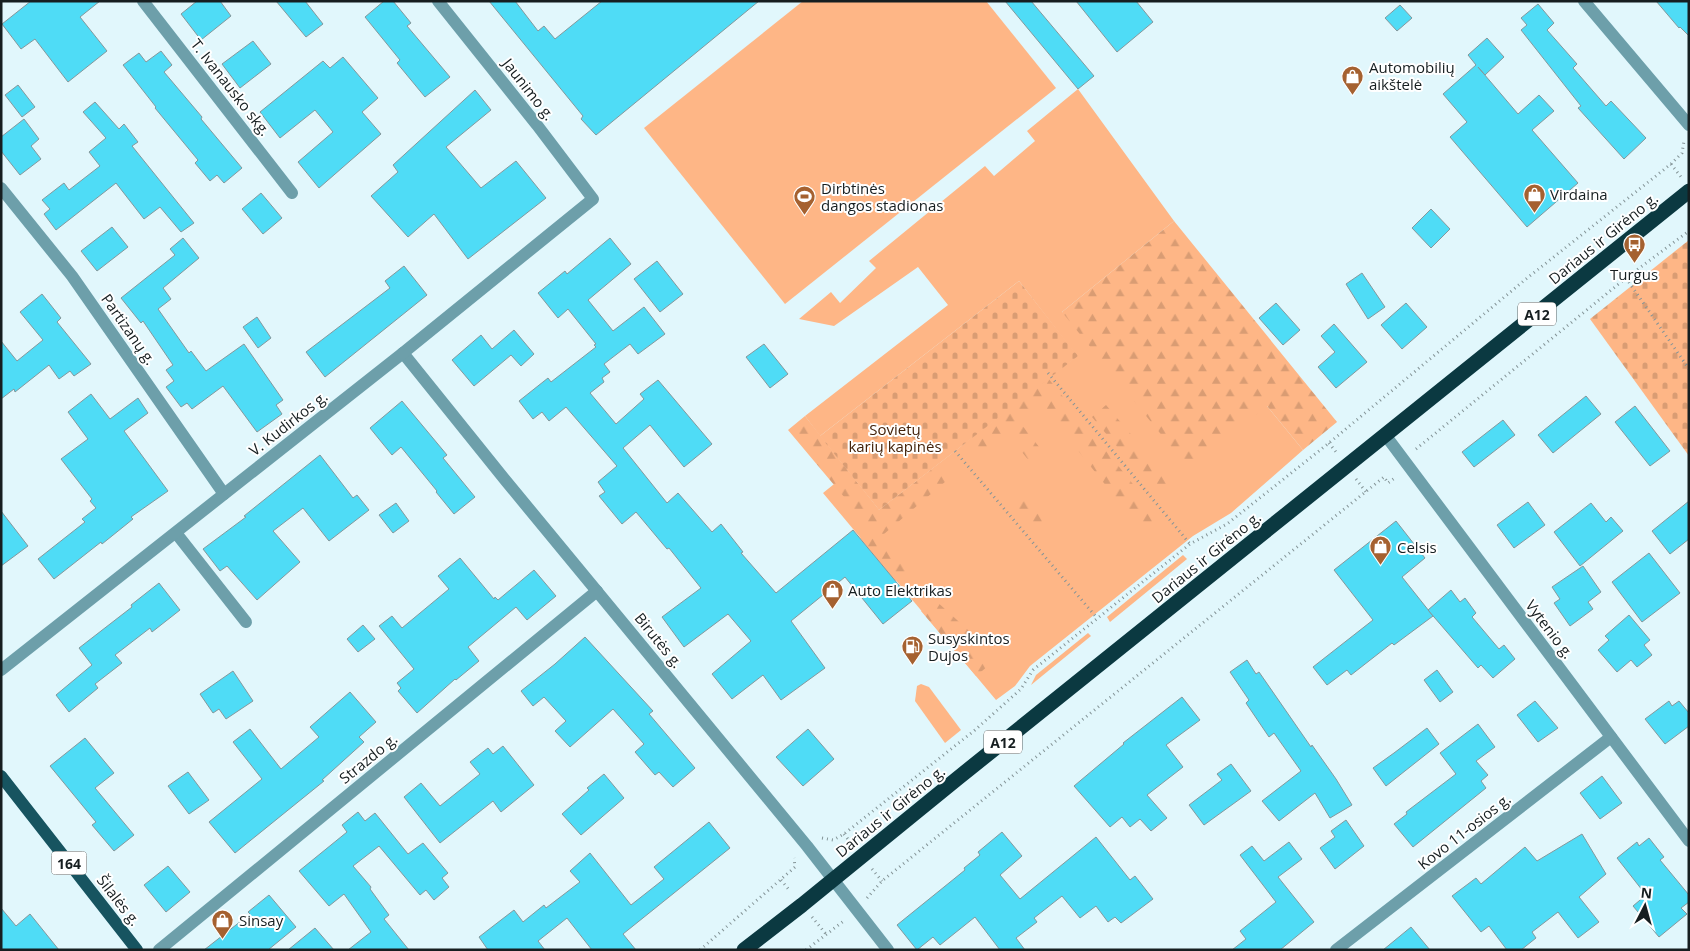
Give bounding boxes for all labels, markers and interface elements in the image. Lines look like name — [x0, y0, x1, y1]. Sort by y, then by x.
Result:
street label: T. Ivanausko skg. — [187, 34, 275, 140]
street label: Jaunimo g. — [497, 52, 559, 124]
place label: Automobilių aikštelė — [1369, 57, 1455, 94]
shop icon: Automobilių aikštelė — [1341, 64, 1365, 95]
place label: Dirbtinės dangos stadionas — [821, 178, 943, 215]
shop icon: Virdaina — [1522, 182, 1546, 213]
place label: Virdaina — [1550, 184, 1608, 204]
sports icon: Dirbtinės dangos stadionas — [793, 185, 817, 216]
street label: Dariaus ir Girėno g. — [1544, 188, 1662, 288]
bus stop icon: Turgus — [1622, 233, 1646, 264]
place label: Turgus — [1610, 264, 1658, 284]
street label: Partizanų g. — [97, 290, 161, 368]
road number: A12 — [1518, 302, 1556, 326]
street label: V. Kudirkos g. — [245, 386, 331, 460]
park label: Sovietų karių kapinės — [848, 419, 942, 456]
street label: Dariaus ir Girėno g. — [1147, 507, 1265, 607]
shop icon: Celsis — [1369, 535, 1393, 566]
place label: Celsis — [1397, 537, 1437, 557]
shop icon: Auto Elektrikas — [820, 578, 844, 609]
place label: Auto Elektrikas — [848, 580, 952, 600]
street label: Vytenio g. — [1521, 596, 1579, 662]
street label: Birutės g. — [631, 608, 687, 672]
place label: Susyskintos Dujos — [928, 628, 1010, 665]
fuel station icon: Susyskintos Dujos — [900, 635, 924, 666]
street label: Strazdo g. — [335, 728, 401, 788]
road number: A12 — [984, 730, 1022, 754]
street label: Dariaus ir Girėno g. — [831, 761, 949, 861]
street label: Kovo 11-osios g. — [1413, 788, 1515, 874]
road number: 164 — [52, 851, 86, 874]
street label: Šilalės g. — [93, 870, 145, 930]
north arrow — [1620, 881, 1670, 931]
text: N — [1640, 883, 1653, 903]
shop icon: Sinsay — [211, 908, 235, 939]
place label: Sinsay — [239, 910, 284, 930]

